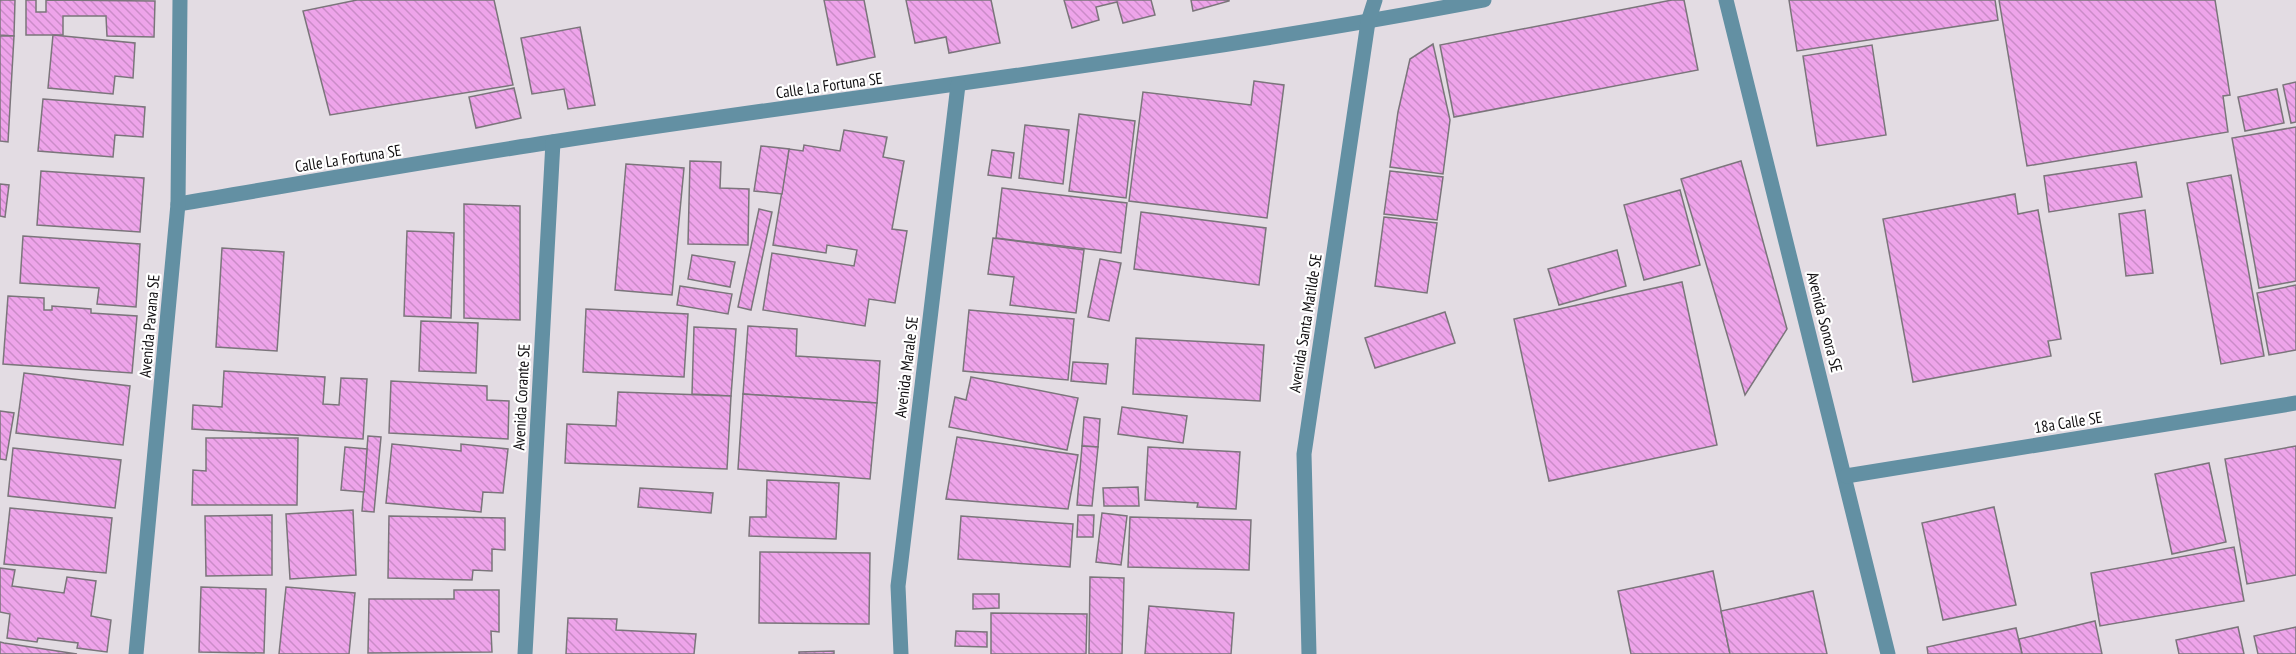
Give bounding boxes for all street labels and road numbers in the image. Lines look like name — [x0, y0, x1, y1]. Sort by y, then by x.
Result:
street label: Calle La Fortuna SE — [774, 68, 884, 102]
street label: Calle La Fortuna SE — [293, 140, 403, 176]
street label: Avenida Santa Matilde SE — [1284, 252, 1326, 394]
street label: Avenida Sonora SE — [1803, 270, 1847, 374]
street label: Avenida Pavana SE — [135, 273, 163, 378]
street label: Avenida Marale SE — [890, 315, 922, 419]
street label: Avenida Corante SE — [508, 343, 534, 451]
street label: 18a Calle SE — [2032, 407, 2104, 437]

